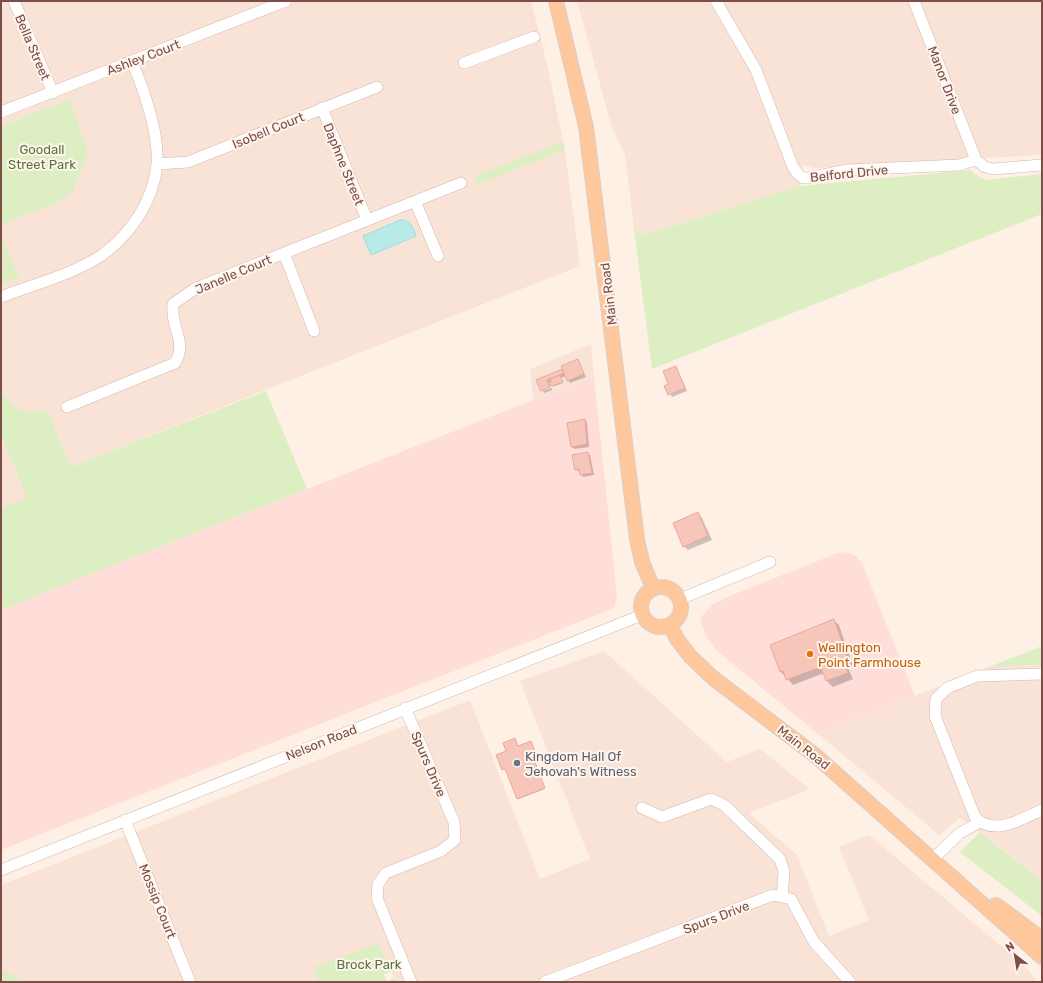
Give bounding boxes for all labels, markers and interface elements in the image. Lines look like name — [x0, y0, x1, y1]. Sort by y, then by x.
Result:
street label: Bella Street — [12, 12, 53, 82]
street label: Ashley Court — [104, 37, 182, 78]
street label: Manor Drive — [925, 44, 964, 116]
street label: Isobell Court — [230, 109, 306, 152]
street label: Daphne Street — [320, 121, 367, 208]
park label: Goodall Street Park — [8, 142, 76, 172]
street label: Belford Drive — [809, 162, 889, 185]
street label: Janelle Court — [193, 252, 274, 297]
street label: Main Road — [597, 262, 620, 326]
place label: Wellington Point Farmhouse — [818, 640, 921, 670]
marker: Wellington Point Farmhouse — [805, 649, 815, 659]
street label: Nelson Road — [283, 721, 359, 764]
street label: Main Road — [774, 722, 833, 773]
street label: Spurs Drive — [408, 729, 449, 799]
place label: Kingdom Hall Of Jehovah's Witness — [525, 749, 637, 779]
marker: Kingdom Hall Of Jehovah's Witness — [512, 758, 522, 768]
street label: Mossip Court — [136, 862, 179, 941]
street label: Spurs Drive — [681, 898, 751, 937]
north arrow — [995, 935, 1035, 975]
text: N — [1003, 939, 1017, 954]
park label: Brock Park — [337, 957, 402, 972]

